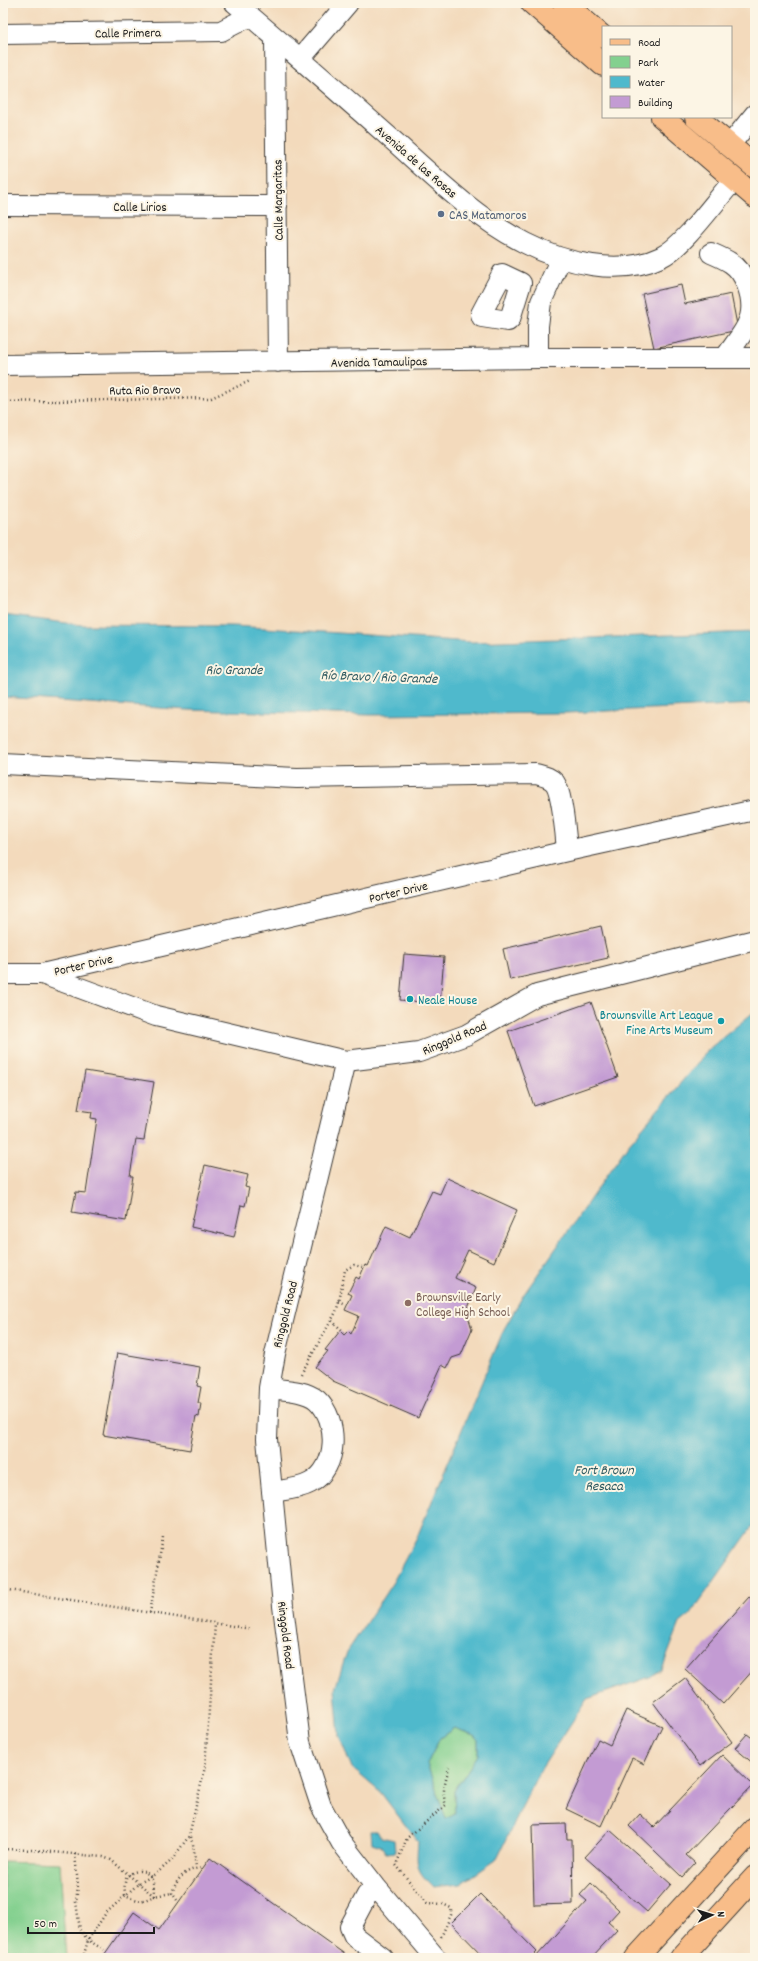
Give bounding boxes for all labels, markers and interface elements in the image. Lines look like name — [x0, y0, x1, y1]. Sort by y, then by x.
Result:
street label: Calle Primera — [95, 24, 162, 45]
legend — [602, 26, 732, 118]
text: Road — [638, 35, 660, 52]
text: Park — [638, 55, 659, 72]
text: Water — [638, 75, 665, 92]
text: Building — [638, 95, 673, 112]
street label: Avenida de las Rosas — [370, 122, 461, 204]
street label: Calle Margaritas — [269, 159, 290, 241]
street label: Calle Lirios — [113, 199, 167, 218]
place label: CAS Matamoros — [449, 207, 527, 226]
marker: CAS Matamoros — [436, 209, 446, 219]
street label: Avenida Tamaulipas — [331, 353, 428, 374]
street label: Ruta Rio Bravo — [109, 381, 181, 402]
water label: Rio Grande — [206, 661, 263, 681]
water label: Río Bravo / Rio Grande — [320, 666, 438, 690]
street label: Porter Drive — [367, 877, 430, 909]
street label: Porter Drive — [52, 950, 115, 982]
place label: Neale House — [418, 992, 478, 1011]
marker: Neale House — [405, 994, 415, 1004]
place label: Brownsville Art League Fine Arts Museum — [600, 1007, 713, 1041]
marker: Brownsville Art League Fine Arts Museum — [716, 1016, 726, 1026]
street label: Ringgold Road — [420, 1017, 490, 1061]
street label: Ringgold Road — [269, 1279, 304, 1350]
place label: Brownsville Early College High School — [416, 1289, 510, 1323]
marker: Brownsville Early College High School — [403, 1298, 413, 1308]
water label: Fort Brown Resaca — [574, 1461, 634, 1497]
street label: Ringgold Road — [271, 1600, 298, 1670]
north arrow — [692, 1895, 732, 1935]
scale bar — [28, 1909, 154, 1935]
text: N — [712, 1911, 728, 1918]
text: 50 m — [34, 1916, 57, 1933]

